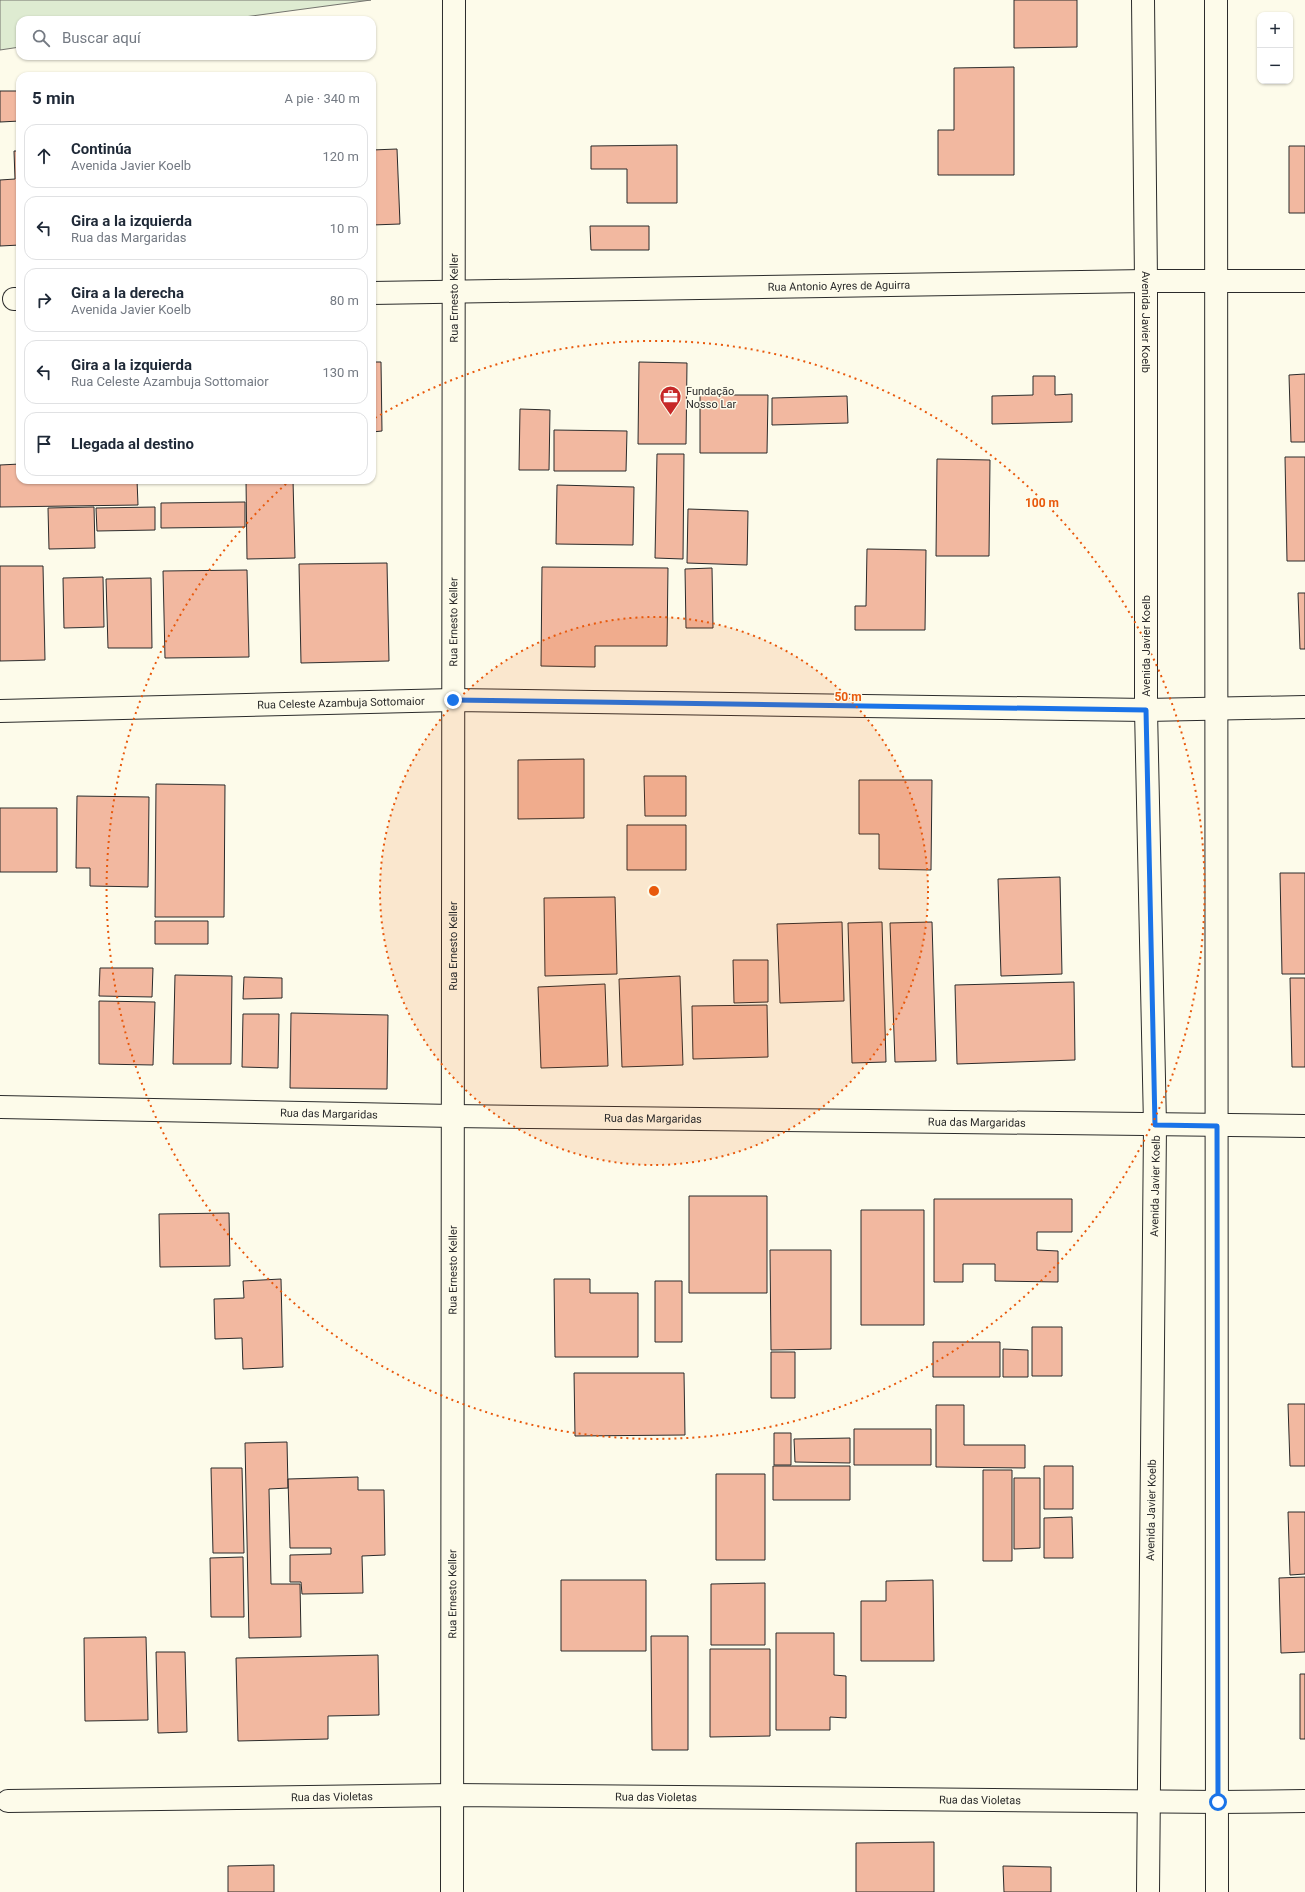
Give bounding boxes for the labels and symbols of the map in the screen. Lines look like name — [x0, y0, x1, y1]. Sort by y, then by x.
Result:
street label: Rua Ernesto Keller — [448, 253, 461, 343]
street label: Avenida Javier Koelb — [1139, 271, 1152, 373]
street label: Rua Antonio Ayres de Aguirra — [768, 279, 910, 294]
office icon: Fundação Nosso Lar — [657, 384, 683, 417]
place label: Fundação Nosso Lar — [686, 385, 736, 411]
text: 100 m — [1025, 496, 1059, 510]
street label: Rua Ernesto Keller — [447, 577, 460, 667]
street label: Avenida Javier Koelb — [1140, 595, 1153, 697]
text: 50 m — [834, 690, 862, 704]
route end — [444, 691, 462, 709]
street label: Rua Celeste Azambuja Sottomaior — [257, 695, 425, 712]
centre of rings — [647, 884, 661, 898]
street label: Rua Ernesto Keller — [447, 901, 460, 991]
street label: Rua das Margaridas — [280, 1107, 378, 1122]
street label: Rua das Margaridas — [604, 1112, 702, 1126]
street label: Rua das Margaridas — [928, 1116, 1026, 1130]
street label: Avenida Javier Koelb — [1148, 1135, 1163, 1237]
street label: Rua Ernesto Keller — [447, 1225, 460, 1315]
street label: Avenida Javier Koelb — [1144, 1459, 1159, 1561]
street label: Rua Ernesto Keller — [446, 1549, 459, 1639]
street label: Rua das Violetas — [291, 1790, 373, 1804]
street label: Rua das Violetas — [615, 1790, 697, 1804]
street label: Rua das Violetas — [939, 1793, 1021, 1807]
route start — [1209, 1793, 1227, 1811]

